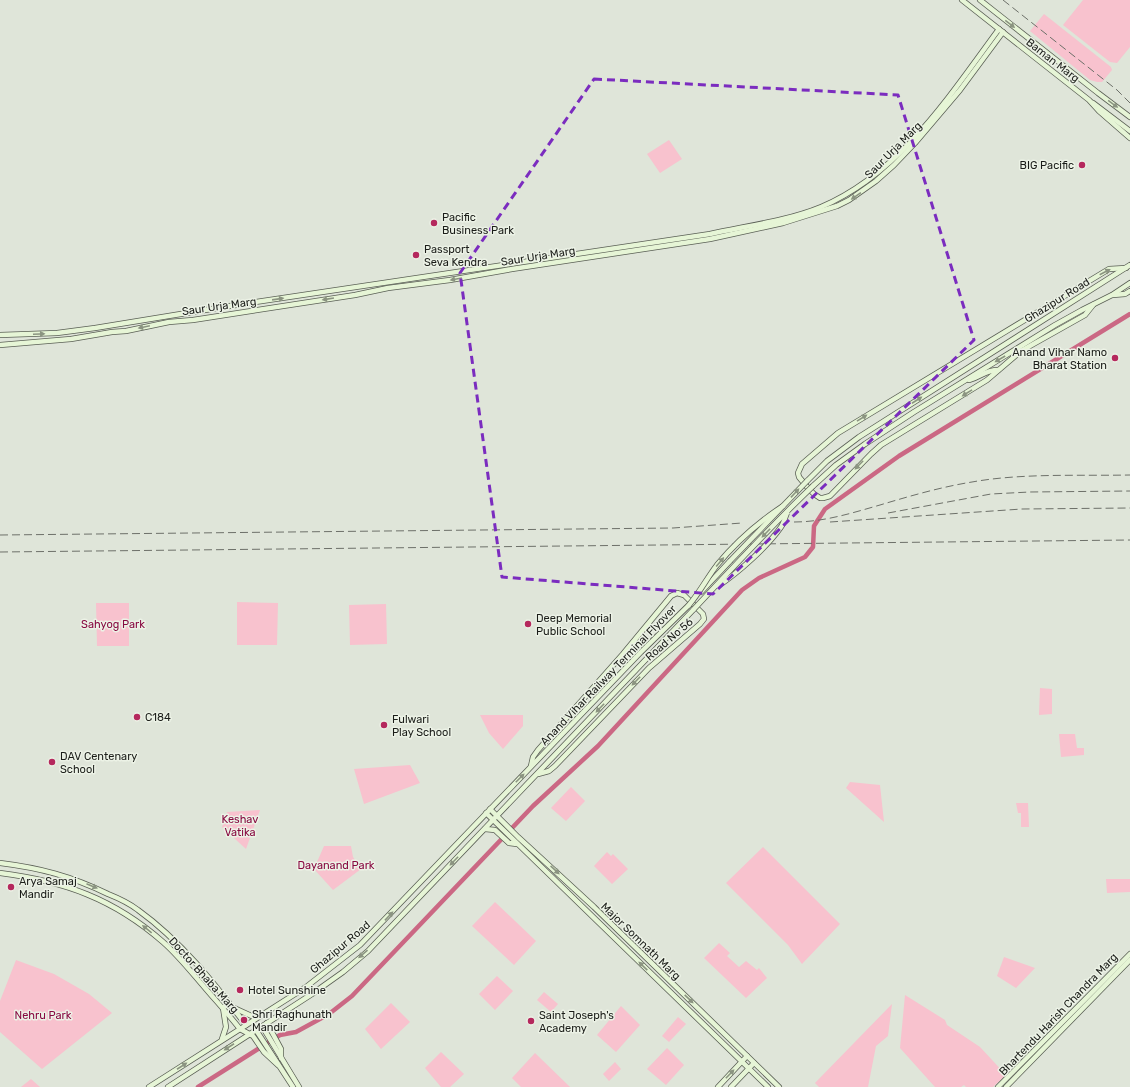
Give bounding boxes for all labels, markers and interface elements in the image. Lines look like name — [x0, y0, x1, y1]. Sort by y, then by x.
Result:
one-way arrow — [1005, 20, 1016, 28]
street label: Baman Marg — [1023, 36, 1082, 85]
one-way arrow — [1107, 100, 1118, 108]
street label: Saur Urja Marg — [862, 119, 924, 181]
place label: BIG Pacific — [1020, 159, 1074, 172]
marker: BIG Pacific — [1077, 160, 1087, 170]
one-way arrow — [851, 192, 861, 200]
place label: Pacific Business Park — [442, 211, 514, 237]
marker: Pacific Business Park — [429, 218, 439, 228]
place label: Passport Seva Kendra — [424, 243, 487, 269]
street label: Saur Urja Marg — [500, 244, 576, 269]
marker: Passport Seva Kendra — [411, 250, 421, 260]
one-way arrow — [1099, 269, 1111, 275]
street label: Ghazipur Road — [1022, 275, 1092, 326]
one-way arrow — [450, 276, 462, 282]
street label: Saur Urja Marg — [181, 295, 257, 318]
one-way arrow — [272, 296, 284, 302]
one-way arrow — [322, 296, 334, 302]
one-way arrow — [138, 324, 150, 330]
one-way arrow — [33, 330, 45, 337]
place label: Anand Vihar Namo Bharat Station — [1012, 346, 1107, 372]
marker: Anand Vihar Namo Bharat Station — [1110, 353, 1120, 363]
one-way arrow — [994, 356, 1006, 363]
one-way arrow — [961, 389, 973, 396]
one-way arrow — [912, 396, 922, 404]
one-way arrow — [857, 414, 867, 422]
one-way arrow — [854, 460, 864, 470]
one-way arrow — [790, 488, 800, 498]
one-way arrow — [761, 528, 770, 538]
one-way arrow — [715, 557, 724, 567]
street label: Anand Vihar Railway Terminal Flyover — [538, 602, 680, 748]
place label: Deep Memorial Public School — [536, 612, 612, 638]
street label: Road No 56 — [643, 615, 696, 664]
park label: Sahyog Park — [81, 618, 145, 631]
marker: Deep Memorial Public School — [523, 619, 533, 629]
one-way arrow — [632, 676, 641, 686]
one-way arrow — [595, 703, 604, 713]
place label: C184 — [145, 711, 171, 724]
marker: C184 — [132, 712, 142, 722]
place label: Fulwari Play School — [392, 713, 451, 739]
marker: Fulwari Play School — [379, 720, 389, 730]
place label: DAV Centenary School — [60, 750, 137, 776]
marker: DAV Centenary School — [47, 757, 57, 767]
one-way arrow — [515, 773, 525, 783]
park label: Keshav Vatika — [222, 813, 258, 839]
one-way arrow — [449, 856, 459, 866]
park label: Dayanand Park — [298, 859, 375, 872]
one-way arrow — [550, 866, 560, 875]
place label: Arya Samaj Mandir — [19, 875, 77, 901]
marker: Arya Samaj Mandir — [6, 882, 16, 892]
one-way arrow — [86, 883, 97, 889]
street label: Major Somnath Marg — [598, 900, 683, 983]
one-way arrow — [384, 911, 393, 921]
street label: Ghazipur Road — [308, 918, 373, 976]
one-way arrow — [142, 924, 153, 933]
street label: Doctor Bhaba Marg — [166, 935, 241, 1016]
one-way arrow — [358, 950, 369, 959]
street label: Bhartendu Harish Chandra Marg — [996, 951, 1120, 1078]
one-way arrow — [638, 961, 648, 971]
place label: Hotel Sunshine — [248, 984, 326, 997]
marker: Hotel Sunshine — [235, 985, 245, 995]
one-way arrow — [684, 995, 694, 1004]
place label: Shri Raghunath Mandir — [252, 1008, 332, 1034]
park label: Nehru Park — [15, 1009, 72, 1022]
place label: Saint Joseph's Academy — [539, 1009, 614, 1035]
marker: Shri Raghunath Mandir — [239, 1015, 249, 1025]
marker: Saint Joseph's Academy — [526, 1016, 536, 1026]
one-way arrow — [224, 1043, 234, 1051]
one-way arrow — [177, 1062, 187, 1070]
one-way arrow — [725, 1069, 735, 1079]

